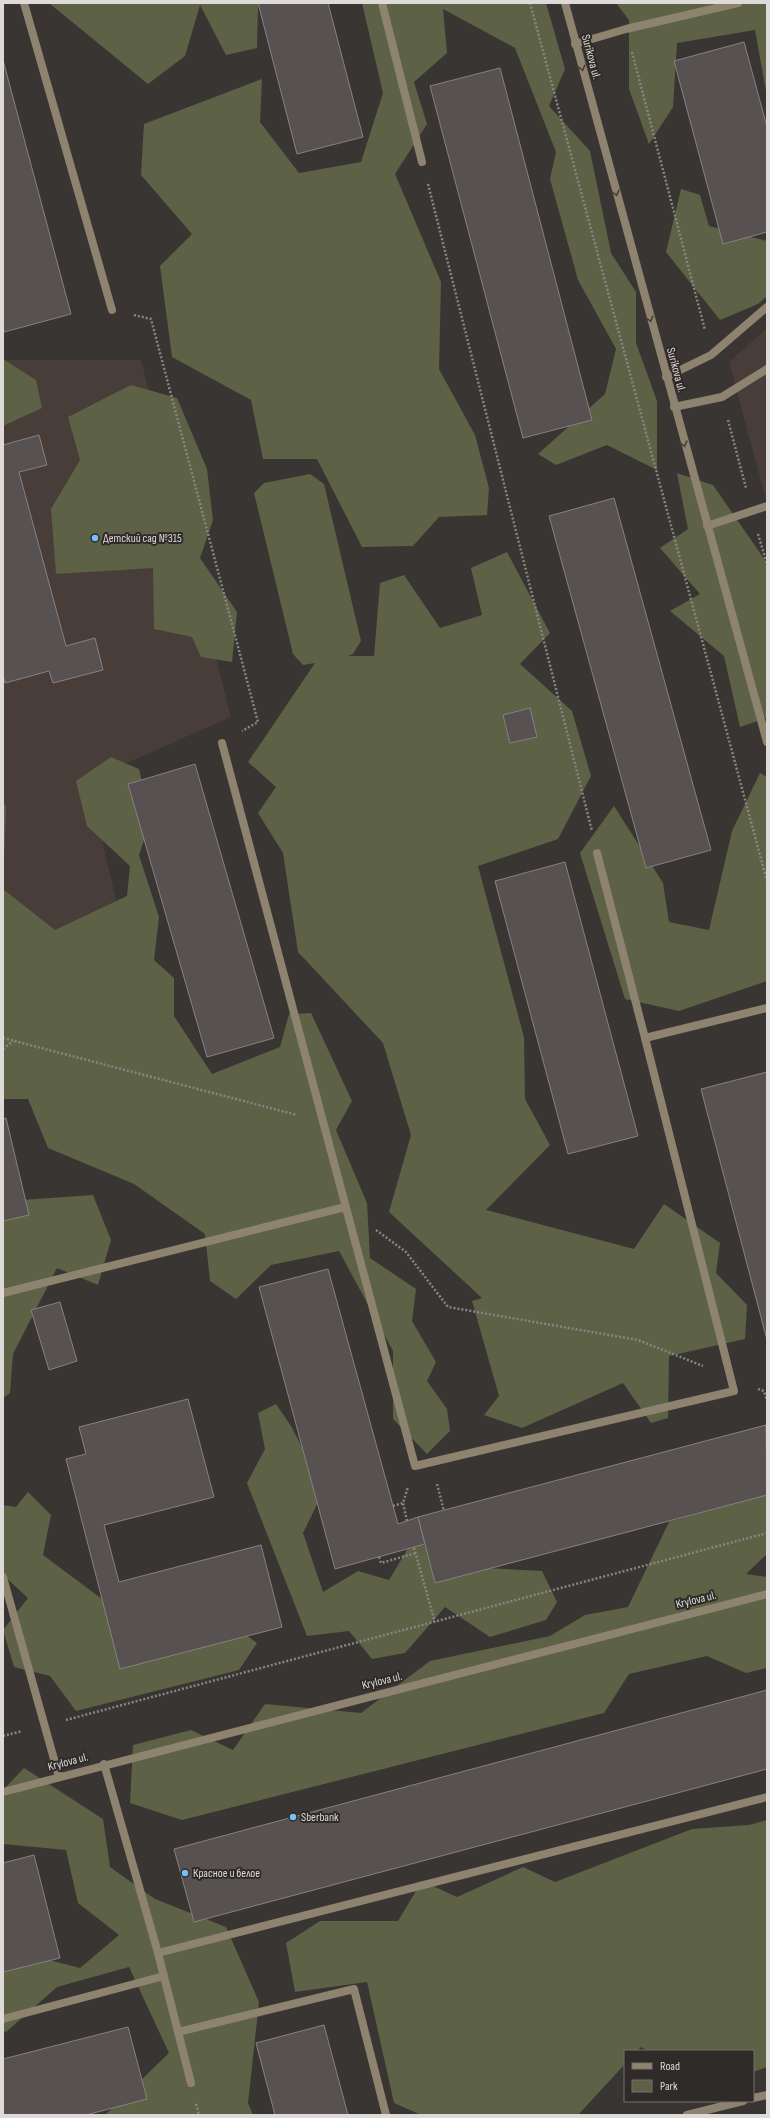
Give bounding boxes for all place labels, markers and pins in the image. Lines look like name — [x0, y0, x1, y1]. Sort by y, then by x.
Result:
place label: Детский сад №315 — [103, 531, 182, 546]
marker: Детский сад №315 — [90, 533, 100, 543]
place label: Sberbank — [301, 1810, 339, 1825]
marker: Sberbank — [288, 1812, 298, 1822]
place label: Красное и белое — [193, 1866, 260, 1881]
marker: Красное и белое — [180, 1868, 190, 1878]

